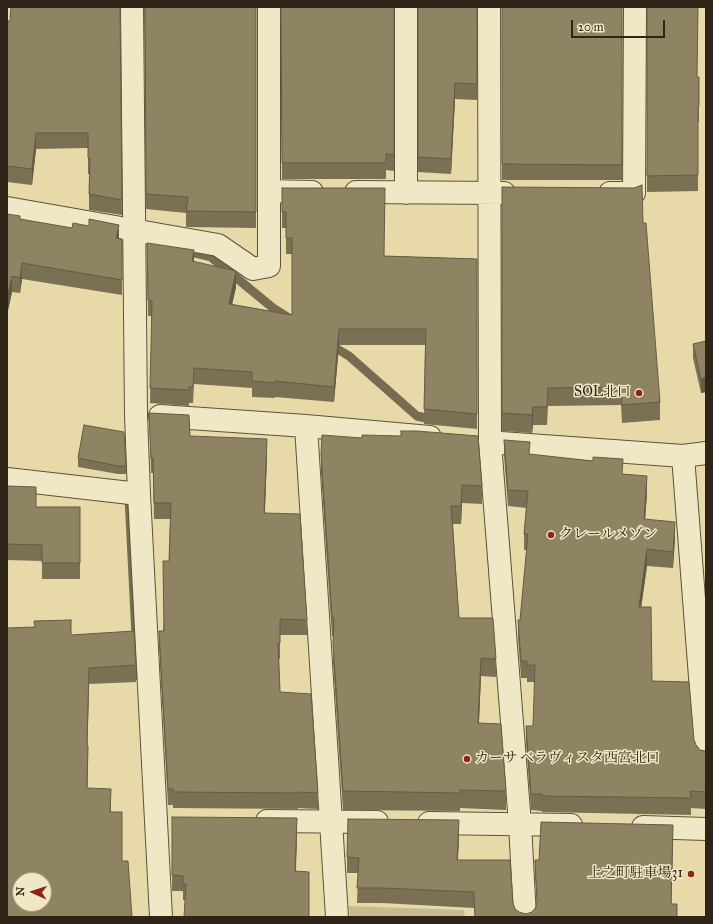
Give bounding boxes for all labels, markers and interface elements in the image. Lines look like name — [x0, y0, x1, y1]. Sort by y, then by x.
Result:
scale bar — [573, 12, 667, 38]
text: 20 m — [578, 20, 604, 34]
place label: SOL北口 — [574, 385, 631, 401]
marker: SOL北口 — [634, 388, 644, 398]
place label: クレールメゾン — [559, 527, 657, 543]
marker: クレールメゾン — [546, 530, 556, 540]
place label: カーサ ベラヴィスタ西宮北口 — [475, 751, 660, 767]
marker: カーサ ベラヴィスタ西宮北口 — [462, 754, 472, 764]
place label: 上之町駐車場31 — [588, 866, 683, 882]
marker: 上之町駐車場31 — [686, 869, 696, 879]
north arrow — [12, 872, 52, 912]
text: N — [14, 886, 27, 896]

